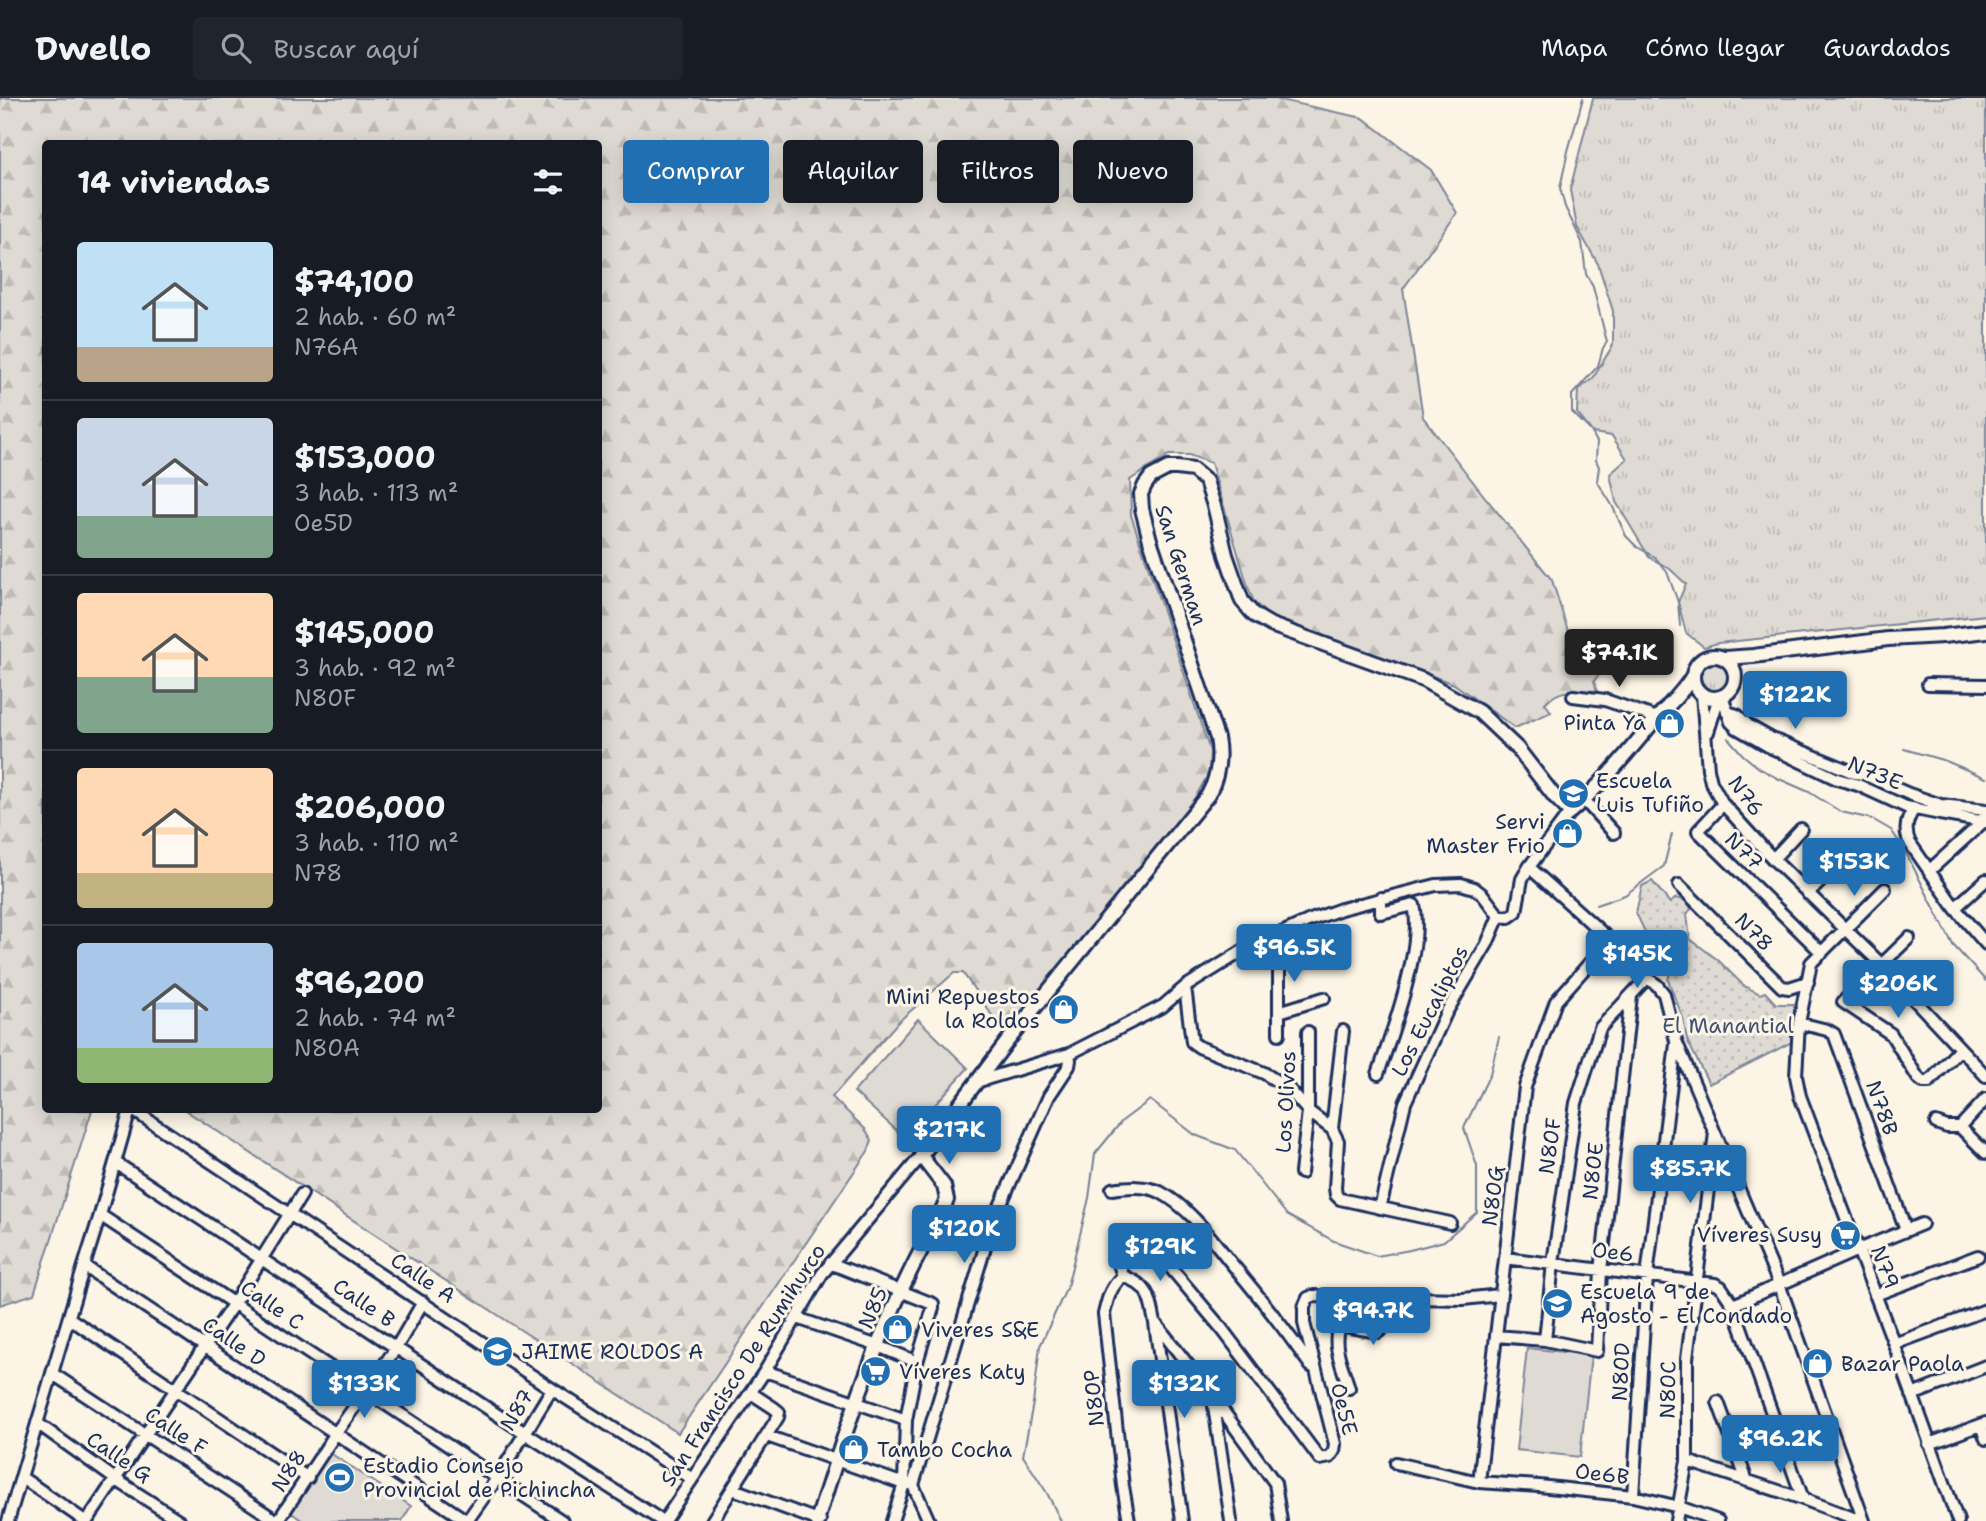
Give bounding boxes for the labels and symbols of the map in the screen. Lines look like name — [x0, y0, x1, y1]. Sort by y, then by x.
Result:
street label: San German — [1148, 501, 1214, 629]
pin: $74.1K — [1562, 630, 1676, 689]
pin: $122K — [1746, 672, 1844, 731]
shop icon: Pinta Ya — [1652, 706, 1686, 740]
place label: Pinta Ya — [1563, 709, 1646, 737]
street label: N73E — [1844, 749, 1906, 797]
place label: Escuela Luis Tufiño — [1596, 767, 1704, 819]
street label: N76 — [1722, 770, 1770, 822]
school or university icon: Escuela Luis Tufiño — [1556, 776, 1590, 810]
place label: Servi Master Frio — [1426, 808, 1545, 860]
shop icon: Servi Master Frio — [1551, 817, 1585, 851]
street label: N77 — [1719, 826, 1769, 876]
pin: $153K — [1805, 838, 1903, 898]
street label: N78 — [1728, 906, 1780, 958]
pin: $96.5K — [1237, 924, 1351, 984]
pin: $145K — [1588, 930, 1686, 990]
street label: Los Eucaliptos — [1385, 941, 1475, 1081]
pin: $206K — [1849, 960, 1947, 1020]
place label: Mini Repuestos la Roldos — [886, 983, 1040, 1035]
shop icon: Mini Repuestos la Roldos — [1046, 992, 1080, 1026]
park label: El Manantial — [1662, 1012, 1795, 1040]
street label: Los Olivos — [1269, 1050, 1303, 1154]
street label: N78B — [1859, 1077, 1905, 1139]
pin: $217K — [900, 1107, 998, 1166]
street label: N80F — [1532, 1116, 1568, 1176]
street label: N80E — [1576, 1141, 1610, 1201]
pin: $85.7K — [1633, 1146, 1747, 1205]
street label: N80G — [1475, 1164, 1511, 1228]
pin: $120K — [915, 1206, 1013, 1265]
supermarket icon: Víveres Susy — [1828, 1218, 1862, 1252]
place label: Víveres Susy — [1697, 1221, 1822, 1249]
pin: $129K — [1111, 1224, 1209, 1283]
street label: Oe6 — [1591, 1236, 1635, 1268]
street label: San Francisco De Rumihurco — [654, 1238, 832, 1492]
street label: N79 — [1864, 1241, 1906, 1293]
street label: Calle A — [385, 1246, 461, 1310]
street label: Calle B — [327, 1272, 401, 1334]
street label: Calle C — [235, 1274, 309, 1336]
place label: Escuela 9 de Agosto - El Condado — [1580, 1278, 1792, 1330]
street label: N85 — [852, 1283, 894, 1333]
school or university icon: Escuela 9 de Agosto - El Condado — [1540, 1287, 1574, 1321]
pin: $94.7K — [1316, 1288, 1430, 1347]
street label: Calle D — [197, 1311, 271, 1373]
shop icon: Viveres S&E — [881, 1313, 915, 1347]
place label: Viveres S&E — [921, 1316, 1039, 1344]
school or university icon: JAIME ROLDOS A — [481, 1335, 515, 1369]
place label: JAIME ROLDOS A — [521, 1338, 703, 1366]
street label: N80D — [1605, 1342, 1637, 1402]
shop icon: Bazar Paola — [1801, 1347, 1835, 1381]
place label: Bazar Paola — [1841, 1350, 1964, 1378]
supermarket icon: Víveres Katy — [859, 1355, 893, 1389]
place label: Víveres Katy — [899, 1358, 1026, 1386]
pin: $133K — [315, 1360, 413, 1420]
pin: $132K — [1135, 1360, 1233, 1420]
street label: N80C — [1653, 1361, 1683, 1419]
street label: N80P — [1077, 1368, 1111, 1428]
street label: Oe5E — [1324, 1380, 1364, 1438]
street label: N87 — [494, 1384, 540, 1436]
street label: Calle F — [139, 1400, 213, 1462]
pin: $96.2K — [1723, 1416, 1837, 1475]
street label: Calle G — [81, 1425, 157, 1489]
shop icon: Tambo Cocha — [837, 1433, 871, 1467]
place label: Tambo Cocha — [877, 1436, 1012, 1464]
street label: N88 — [265, 1445, 313, 1497]
place label: Estadio Consejo Provincial de Pichincha — [363, 1452, 595, 1504]
street label: Oe6B — [1573, 1457, 1631, 1491]
sports icon: Estadio Consejo Provincial de Pichincha — [323, 1461, 357, 1495]

